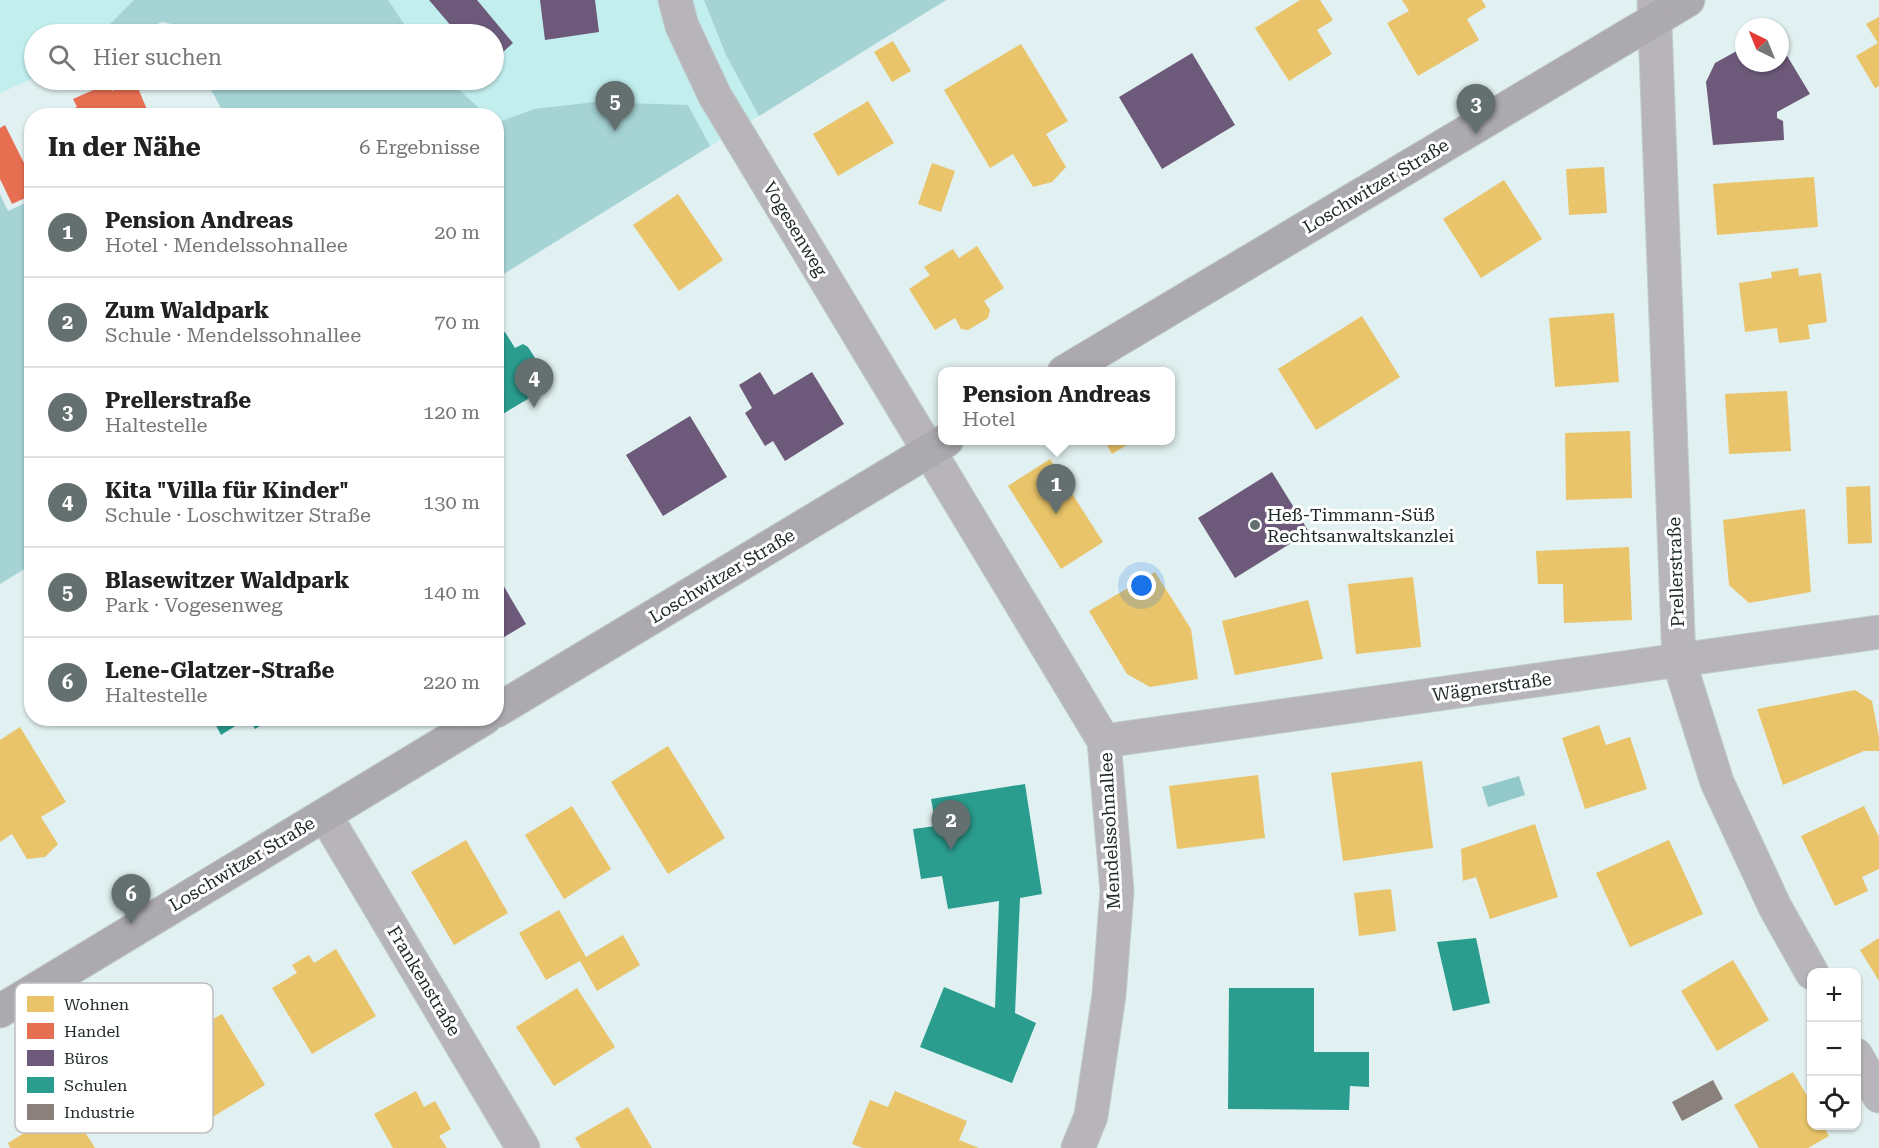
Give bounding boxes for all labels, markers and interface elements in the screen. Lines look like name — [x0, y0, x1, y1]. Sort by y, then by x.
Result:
north arrow — [1735, 18, 1789, 72]
search box — [24, 24, 504, 90]
icon: search — [45, 41, 78, 74]
text: Hier suchen — [93, 45, 222, 70]
pin: 5 — [596, 82, 634, 131]
pin: 3 — [1456, 84, 1496, 134]
text: In der Nähe — [48, 132, 201, 162]
street label: Loschwitzer Straße — [1299, 134, 1452, 237]
text: 6 Ergebnisse — [359, 135, 480, 159]
street label: Vogesenweg — [759, 178, 832, 280]
text: Pension Andreas — [105, 208, 293, 233]
text: 1 — [62, 220, 73, 244]
text: 20 m — [434, 220, 480, 244]
text: Hotel · Mendelssohnallee — [105, 233, 348, 257]
text: Zum Waldpark — [105, 298, 269, 323]
text: 2 — [62, 310, 73, 334]
text: 70 m — [434, 310, 480, 334]
text: Schule · Mendelssohnallee — [105, 323, 361, 347]
pin: 4 — [514, 358, 554, 408]
popup — [938, 367, 1175, 445]
text: Pension Andreas — [962, 382, 1151, 407]
text: Prellerstraße — [105, 388, 251, 413]
text: 3 — [62, 400, 73, 424]
text: 120 m — [423, 400, 480, 424]
text: Hotel — [962, 407, 1015, 431]
text: Haltestelle — [105, 413, 208, 437]
pin: 1 — [1036, 464, 1076, 514]
text: Kita "Villa für Kinder" — [105, 478, 349, 503]
text: 4 — [62, 490, 73, 514]
text: 130 m — [423, 490, 480, 514]
text: Schule · Loschwitzer Straße — [105, 503, 371, 527]
place label: Heß-Timmann-Süß Rechtsanwaltskanzlei — [1267, 504, 1455, 546]
street label: Prellerstraße — [1663, 516, 1688, 628]
marker: Heß-Timmann-Süß Rechtsanwaltskanzlei — [1248, 518, 1262, 532]
street label: Loschwitzer Straße — [645, 524, 798, 627]
text: Blasewitzer Waldpark — [105, 568, 349, 593]
your location — [1127, 571, 1156, 600]
text: 5 — [62, 580, 73, 604]
text: 140 m — [423, 580, 480, 604]
text: Park · Vogesenweg — [105, 593, 283, 617]
text: Lene-Glatzer-Straße — [105, 658, 334, 683]
street label: Wägnerstraße — [1431, 668, 1553, 705]
text: 6 — [62, 670, 73, 694]
text: 220 m — [423, 670, 480, 694]
text: Haltestelle — [105, 683, 208, 707]
street label: Mendelssohnallee — [1095, 752, 1124, 910]
pin: 2 — [932, 800, 970, 850]
street label: Loschwitzer Straße — [165, 812, 318, 915]
pin: 6 — [112, 874, 150, 924]
street label: Frankenstraße — [383, 922, 466, 1040]
map controls — [1807, 968, 1861, 1130]
button: + — [1807, 968, 1861, 1022]
legend — [15, 983, 213, 1133]
text: Wohnen — [64, 995, 129, 1014]
text: Handel — [64, 1022, 120, 1041]
button: − — [1807, 1022, 1861, 1076]
text: Büros — [64, 1049, 109, 1068]
text: Schulen — [64, 1076, 127, 1095]
button: locate — [1807, 1076, 1861, 1130]
text: Industrie — [64, 1103, 135, 1122]

